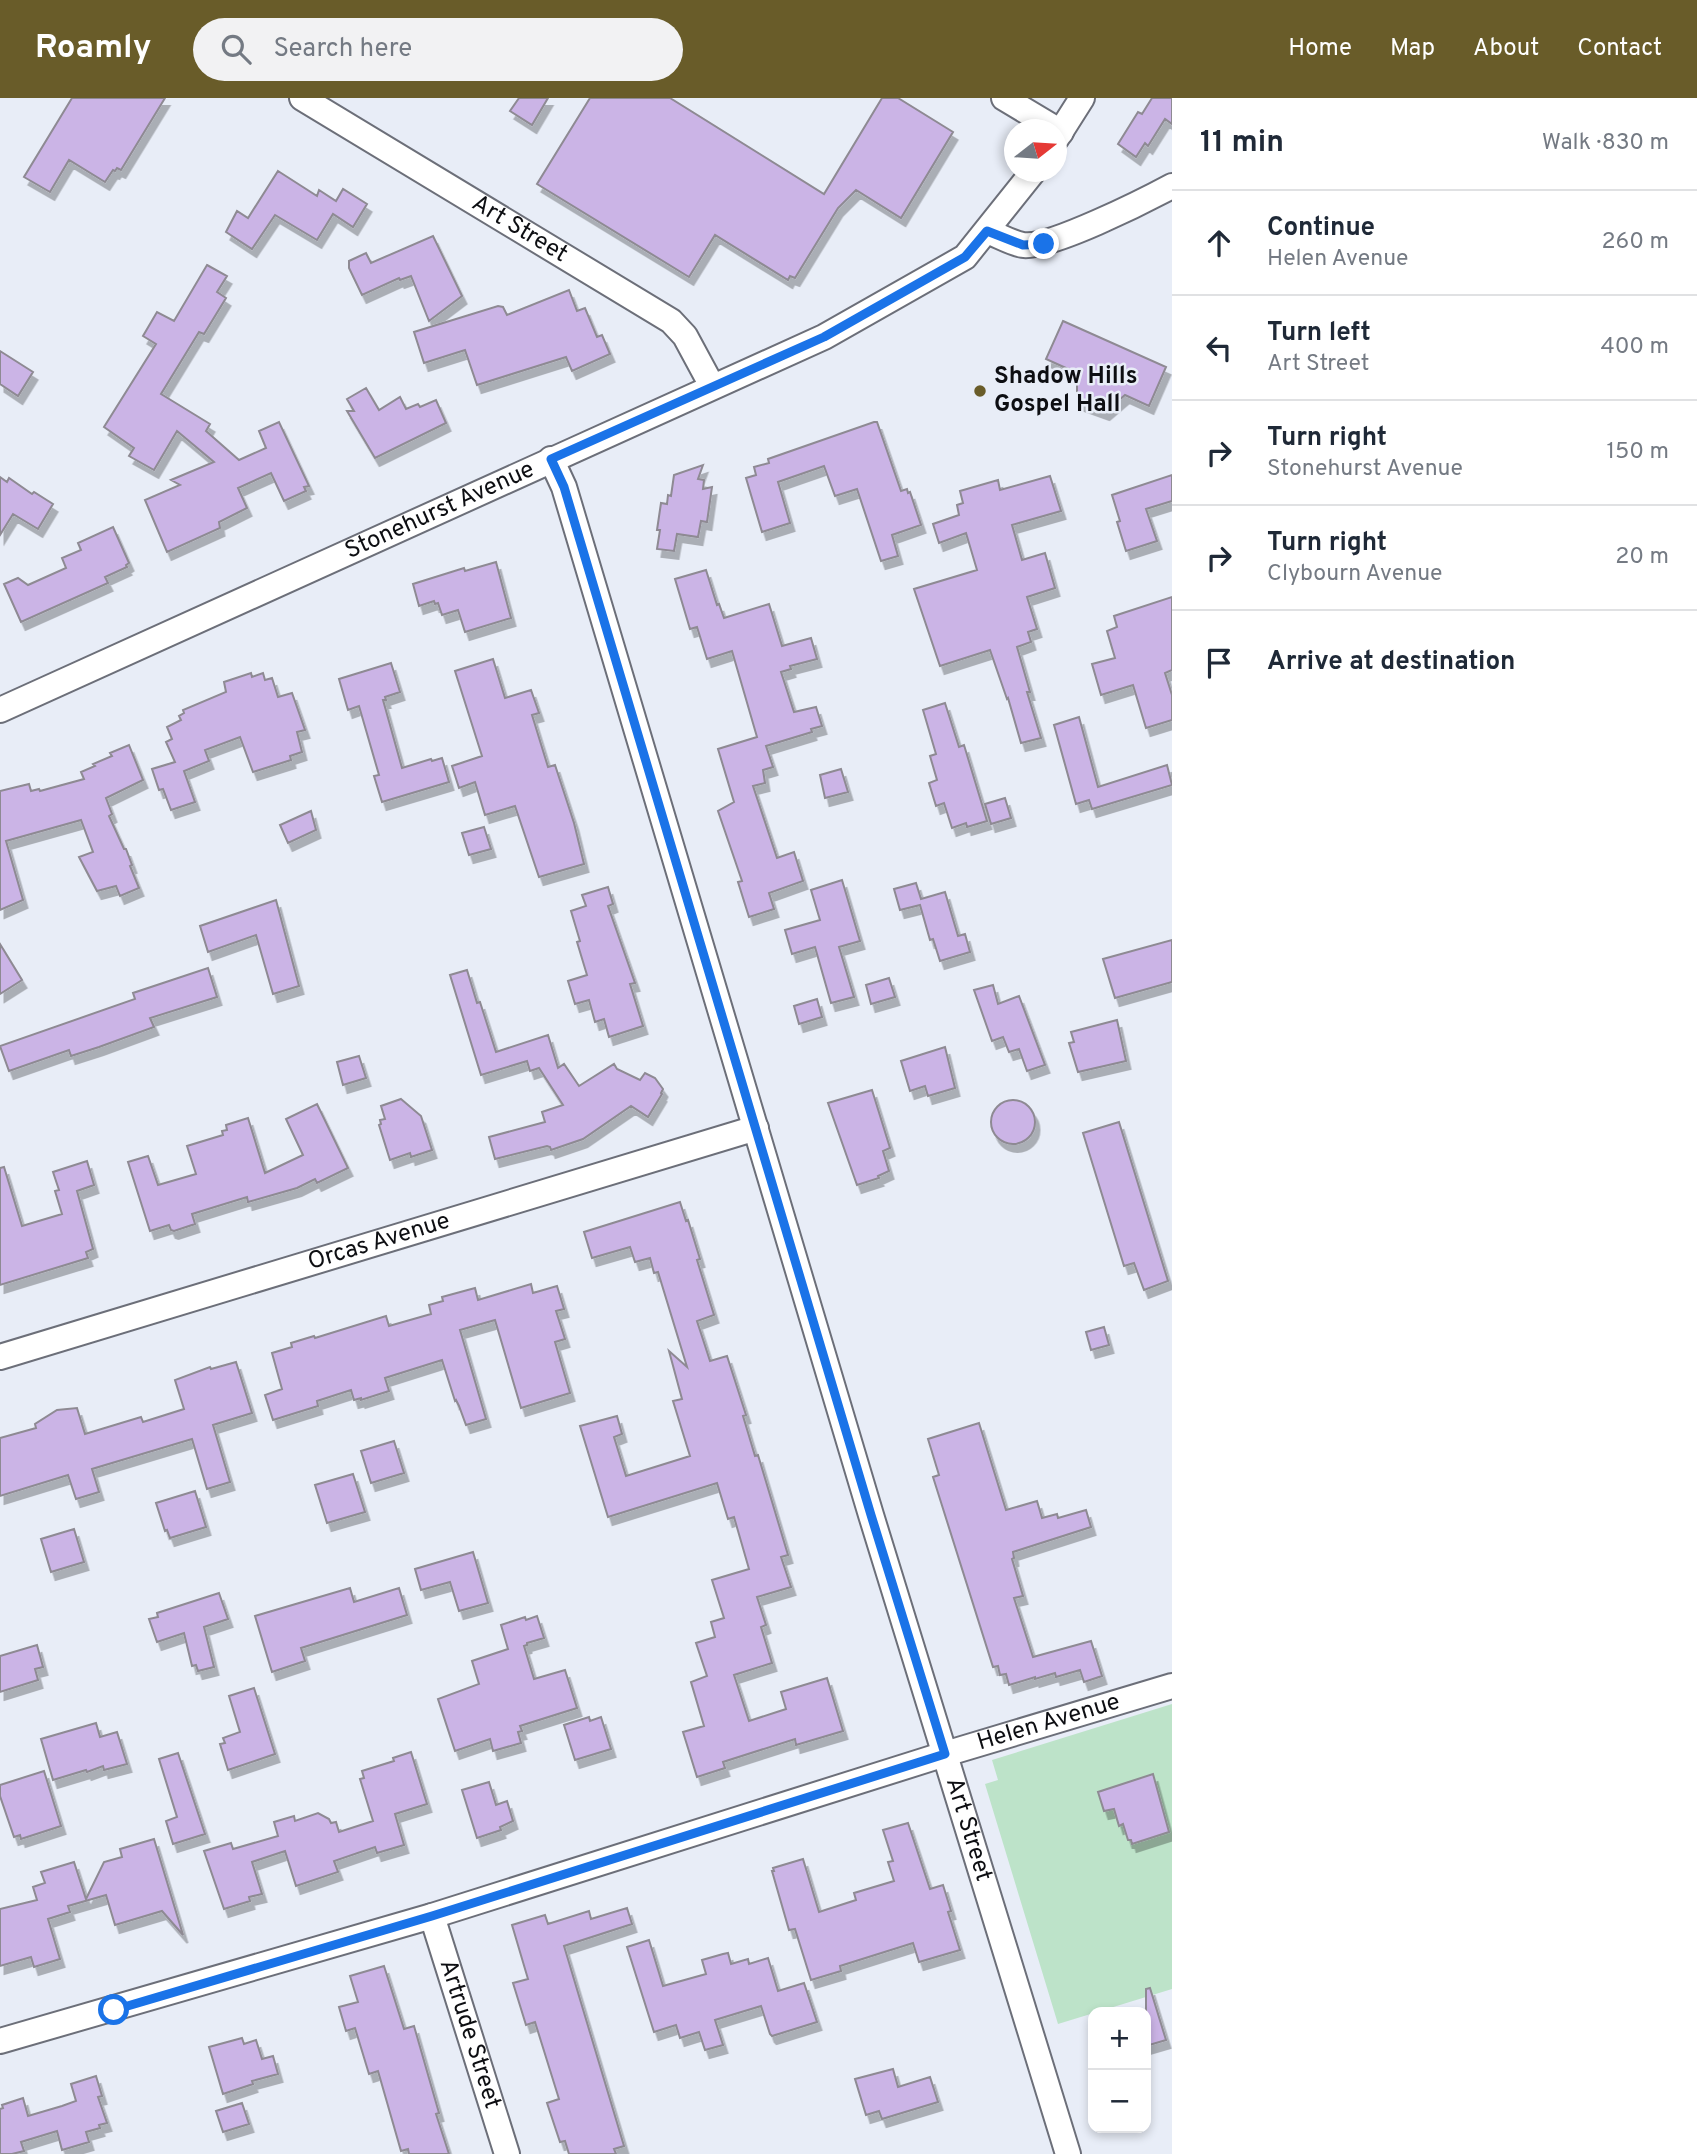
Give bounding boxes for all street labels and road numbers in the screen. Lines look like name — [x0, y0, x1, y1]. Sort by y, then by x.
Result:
street label: Art Street — [466, 189, 573, 270]
street label: Stonehurst Avenue — [341, 455, 539, 567]
street label: Orcas Avenue — [304, 1207, 454, 1278]
street label: Helen Avenue — [974, 1687, 1124, 1758]
street label: Art Street — [938, 1774, 998, 1885]
street label: Artrude Street — [432, 1956, 507, 2113]

